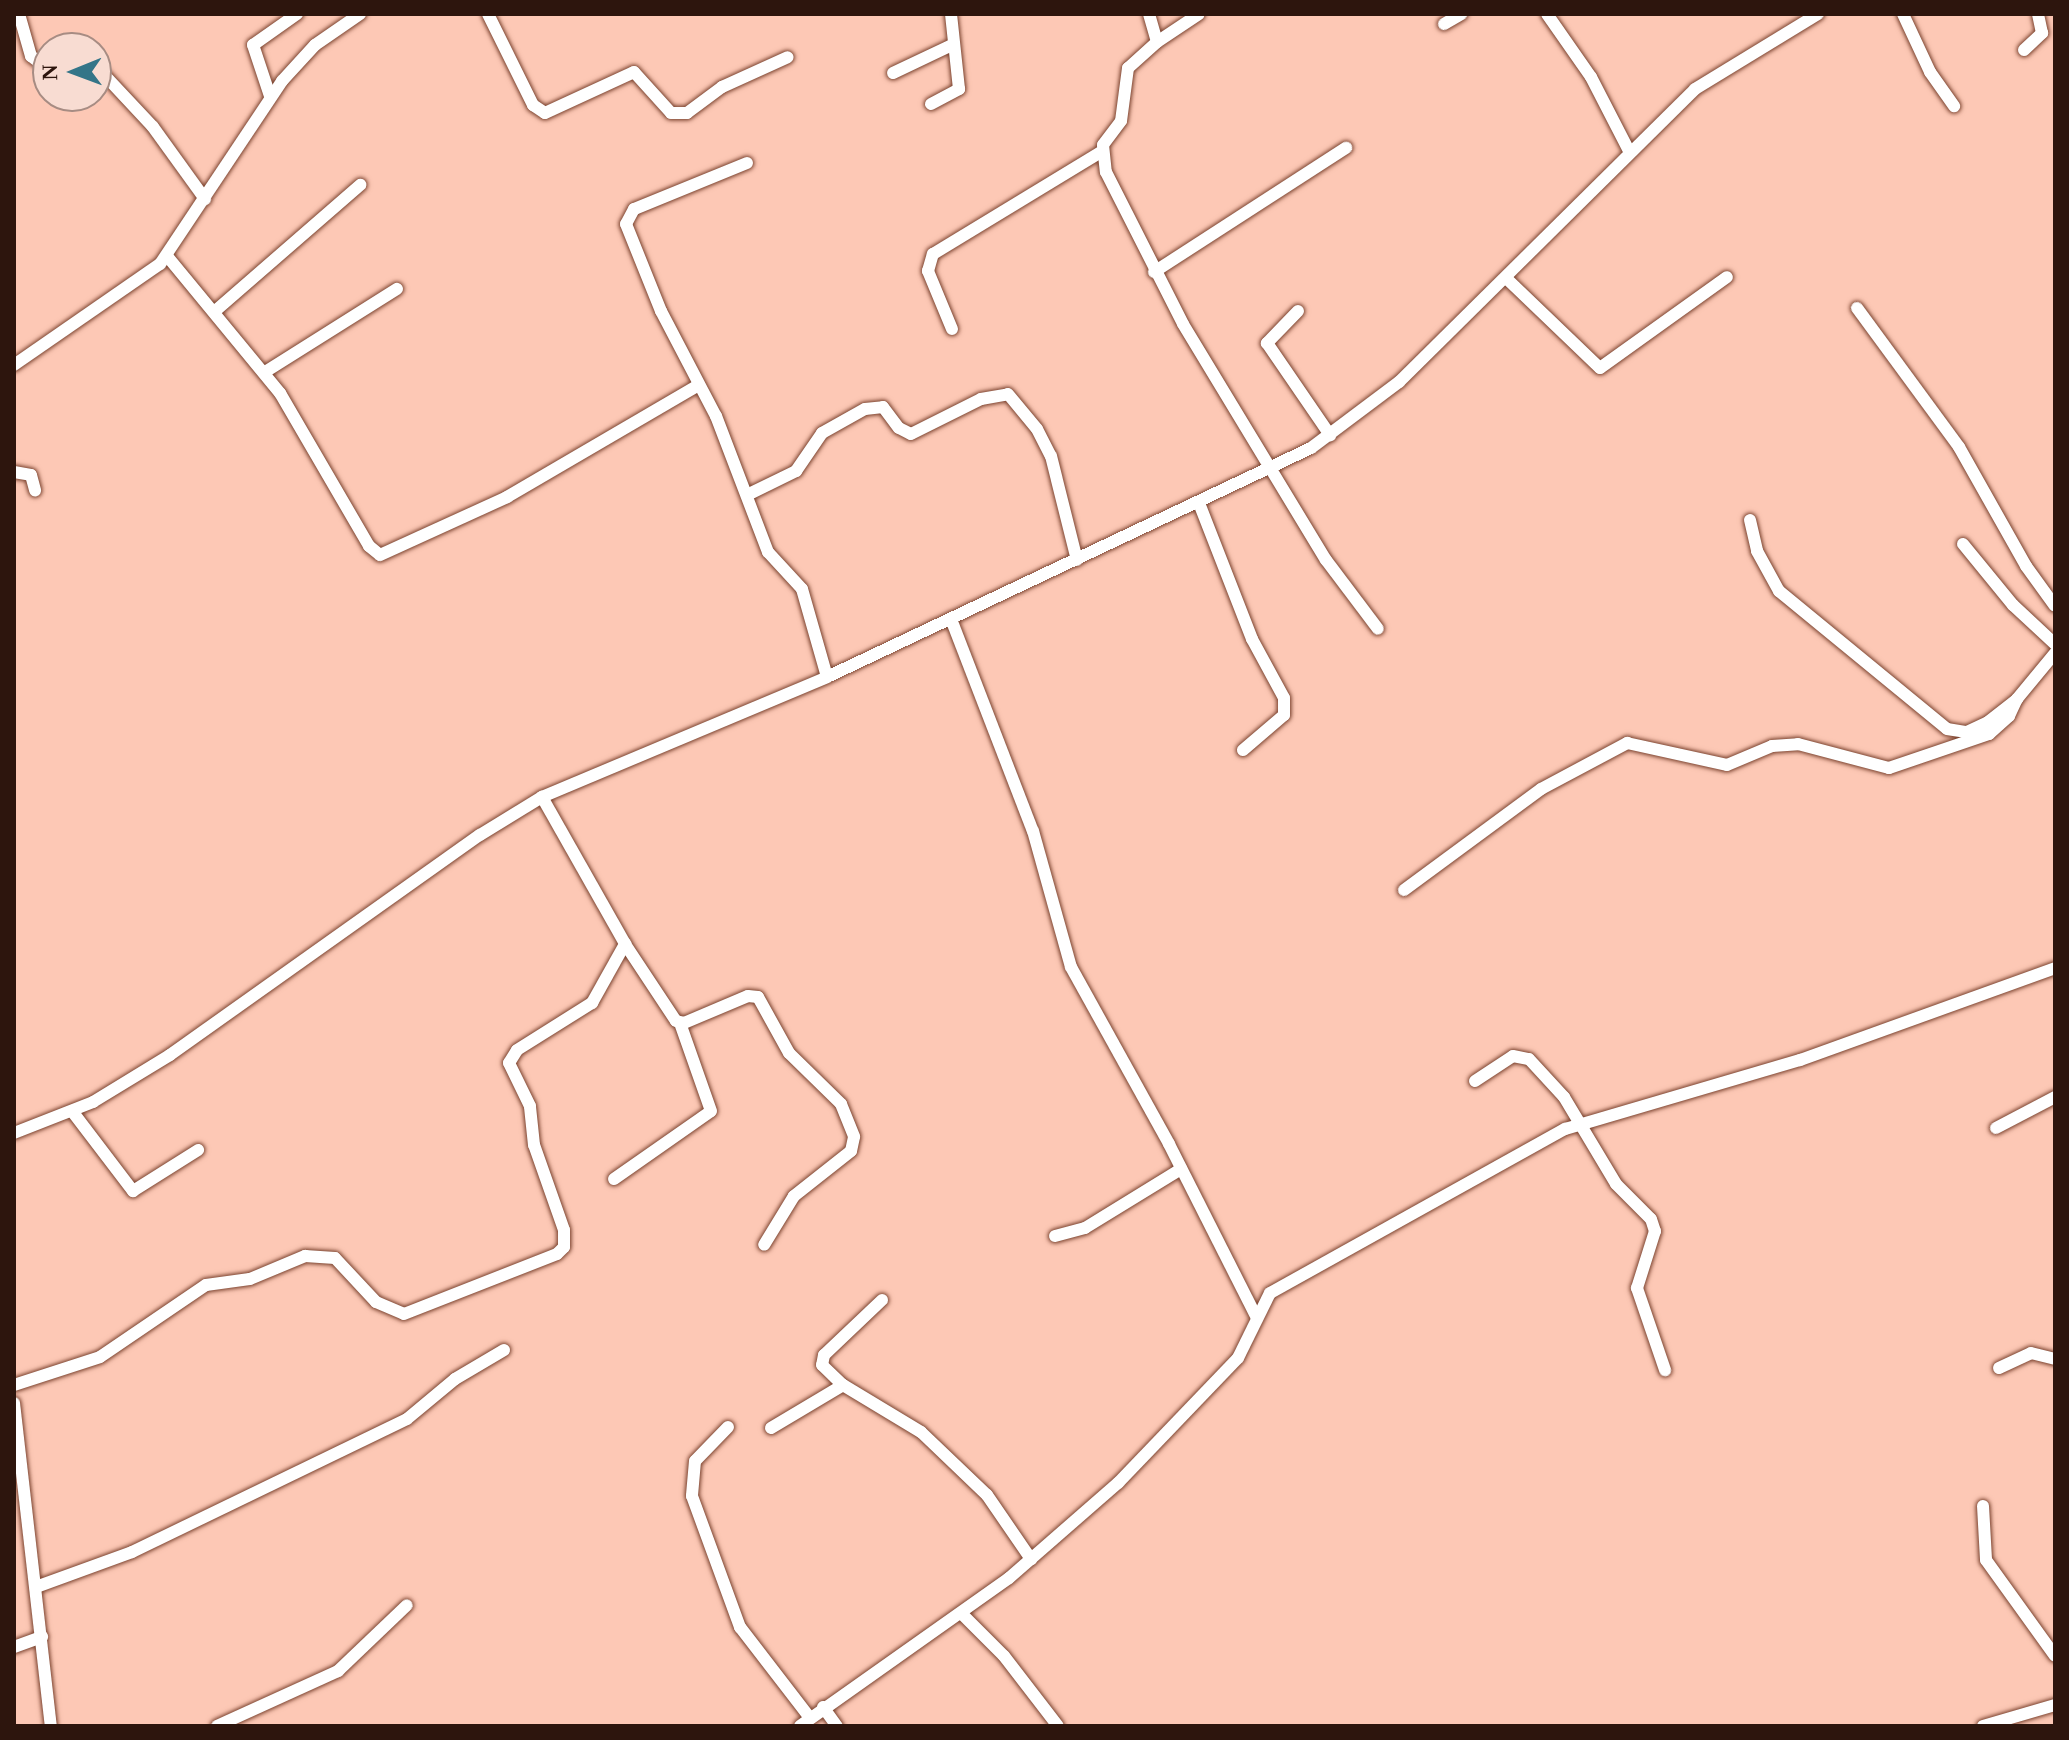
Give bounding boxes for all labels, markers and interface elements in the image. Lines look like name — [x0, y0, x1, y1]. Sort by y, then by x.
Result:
north arrow — [32, 32, 112, 112]
text: N — [37, 64, 62, 81]

